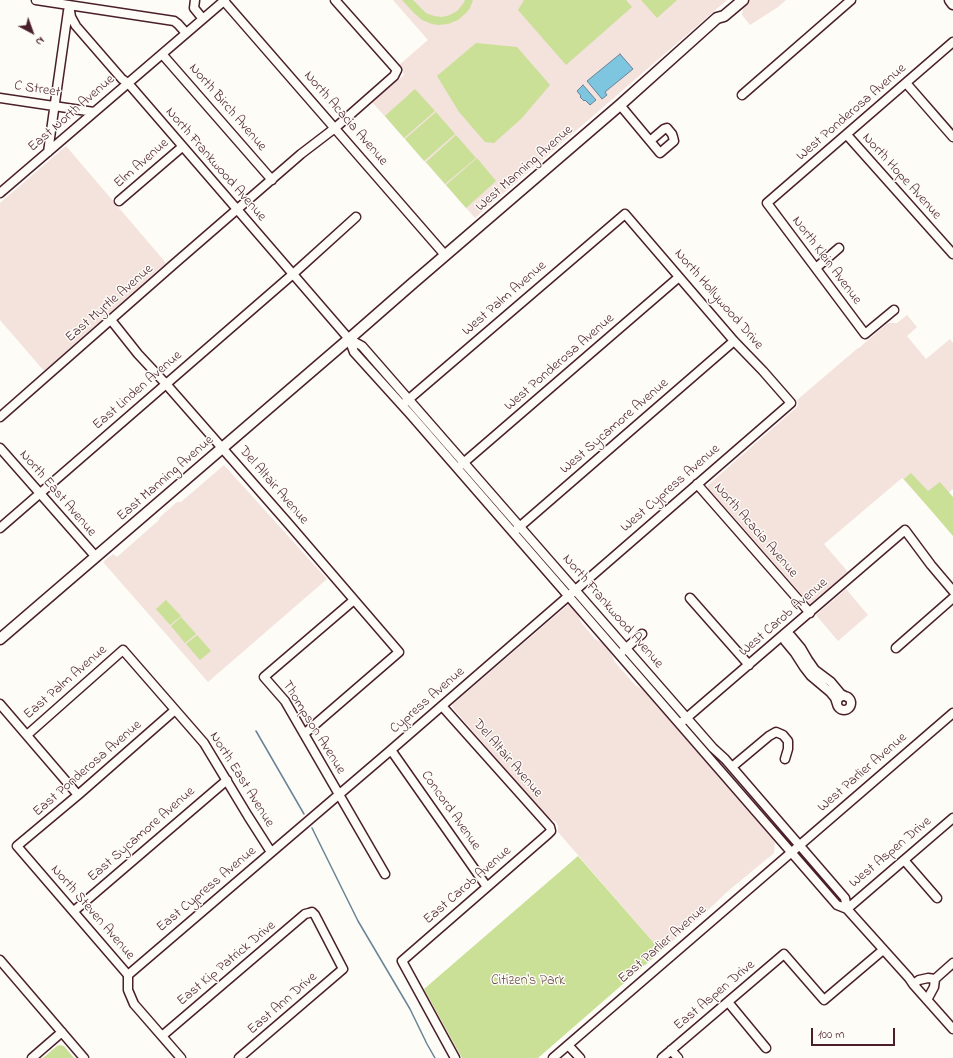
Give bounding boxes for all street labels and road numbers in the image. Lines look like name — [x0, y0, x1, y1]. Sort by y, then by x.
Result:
street label: North Birch Avenue — [184, 61, 270, 155]
street label: West Ponderosa Avenue — [794, 61, 910, 165]
street label: North Acacia Avenue — [299, 68, 391, 170]
street label: East North Avenue — [25, 72, 119, 156]
street label: C Street — [13, 78, 61, 102]
street label: North Frankwood Avenue — [161, 105, 269, 225]
street label: West Manning Avenue — [473, 122, 577, 216]
street label: North Hope Avenue — [858, 130, 944, 224]
street label: Elm Avenue — [111, 136, 173, 192]
street label: North Klein Avenue — [787, 214, 865, 308]
street label: North Hollywood Drive — [670, 246, 766, 354]
street label: West Palm Avenue — [460, 258, 550, 340]
street label: East Myrtle Avenue — [63, 261, 157, 347]
street label: West Ponderosa Avenue — [502, 311, 618, 415]
street label: East Linden Avenue — [90, 348, 186, 434]
street label: West Sycamore Avenue — [558, 376, 672, 478]
street label: East Manning Avenue — [114, 433, 218, 525]
street label: West Cypress Avenue — [618, 441, 724, 537]
street label: Del Altair Avenue — [235, 444, 311, 528]
street label: North East Avenue — [15, 447, 99, 541]
street label: North Acacia Avenue — [709, 480, 801, 582]
street label: North Frankwood Avenue — [558, 552, 666, 672]
street label: West Carob Avenue — [736, 575, 832, 661]
street label: East Palm Avenue — [21, 642, 111, 724]
street label: Cypress Avenue — [387, 664, 469, 738]
street label: Thompson Avenue — [277, 678, 349, 778]
street label: East Ponderosa Avenue — [30, 717, 146, 821]
street label: Del Altair Avenue — [469, 717, 545, 801]
street label: North East Avenue — [205, 729, 277, 831]
street label: West Parlier Avenue — [815, 730, 911, 816]
street label: Concord Avenue — [416, 768, 484, 854]
street label: East Sycamore Avenue — [85, 784, 199, 886]
street label: West Aspen Drive — [847, 814, 935, 892]
street label: East Cypress Avenue — [154, 843, 260, 937]
street label: East Carob Avenue — [421, 843, 515, 929]
street label: North Steven Avenue — [46, 862, 138, 964]
street label: East Parlier Avenue — [615, 902, 711, 988]
street label: East Kip Patrick Drive — [174, 918, 280, 1010]
street label: East Aspen Drive — [671, 957, 759, 1035]
street label: East Ann Drive — [245, 969, 321, 1039]

